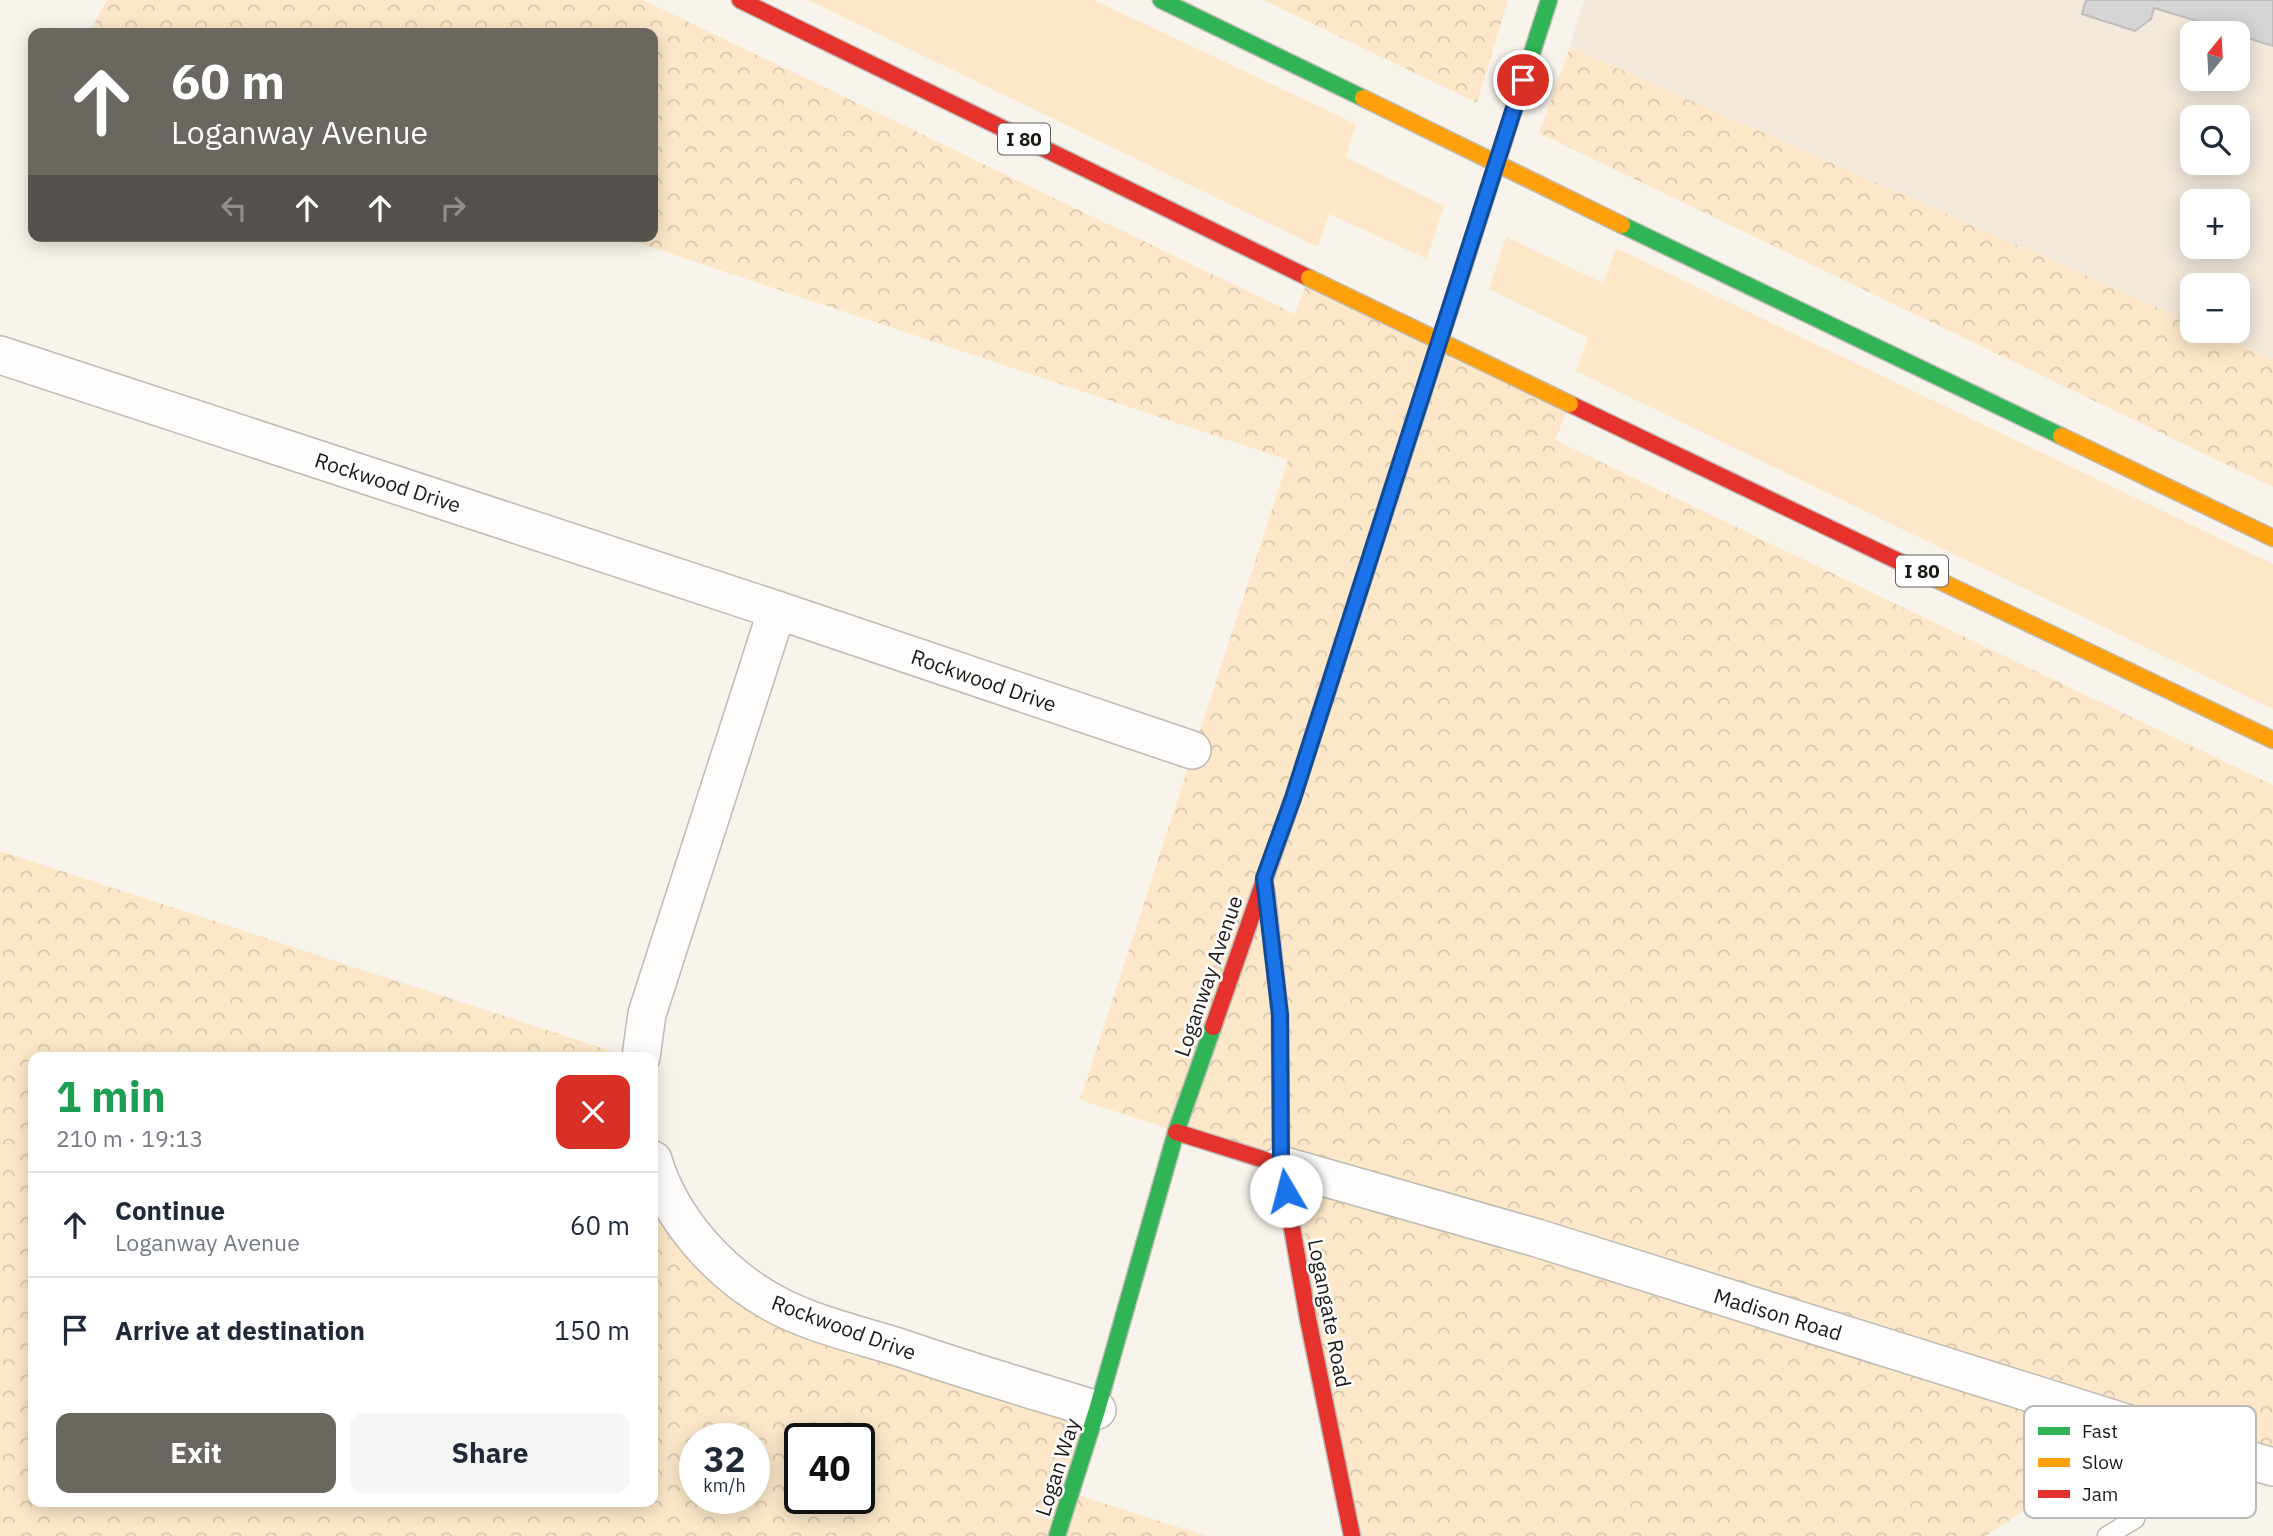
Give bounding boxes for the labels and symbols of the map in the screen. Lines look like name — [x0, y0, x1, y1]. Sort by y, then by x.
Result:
north arrow — [2180, 21, 2250, 91]
pin — [1493, 50, 1553, 110]
road number: I 80 — [998, 124, 1050, 154]
street label: Rockwood Drive — [311, 445, 465, 519]
road number: I 80 — [1896, 556, 1948, 586]
street label: Rockwood Drive — [908, 642, 1060, 718]
street label: Loganway Avenue — [1167, 892, 1249, 1060]
position arrow — [1249, 1154, 1323, 1228]
street label: Logangate Road — [1302, 1236, 1358, 1390]
street label: Madison Road — [1710, 1281, 1846, 1347]
street label: Rockwood Drive — [768, 1288, 920, 1366]
legend — [2024, 1406, 2256, 1518]
street label: Logan Way — [1028, 1414, 1086, 1519]
text: Fast — [2082, 1419, 2118, 1443]
speed limit sign: 40 — [784, 1423, 875, 1514]
text: Slow — [2082, 1450, 2123, 1474]
text: Jam — [2082, 1482, 2118, 1506]

